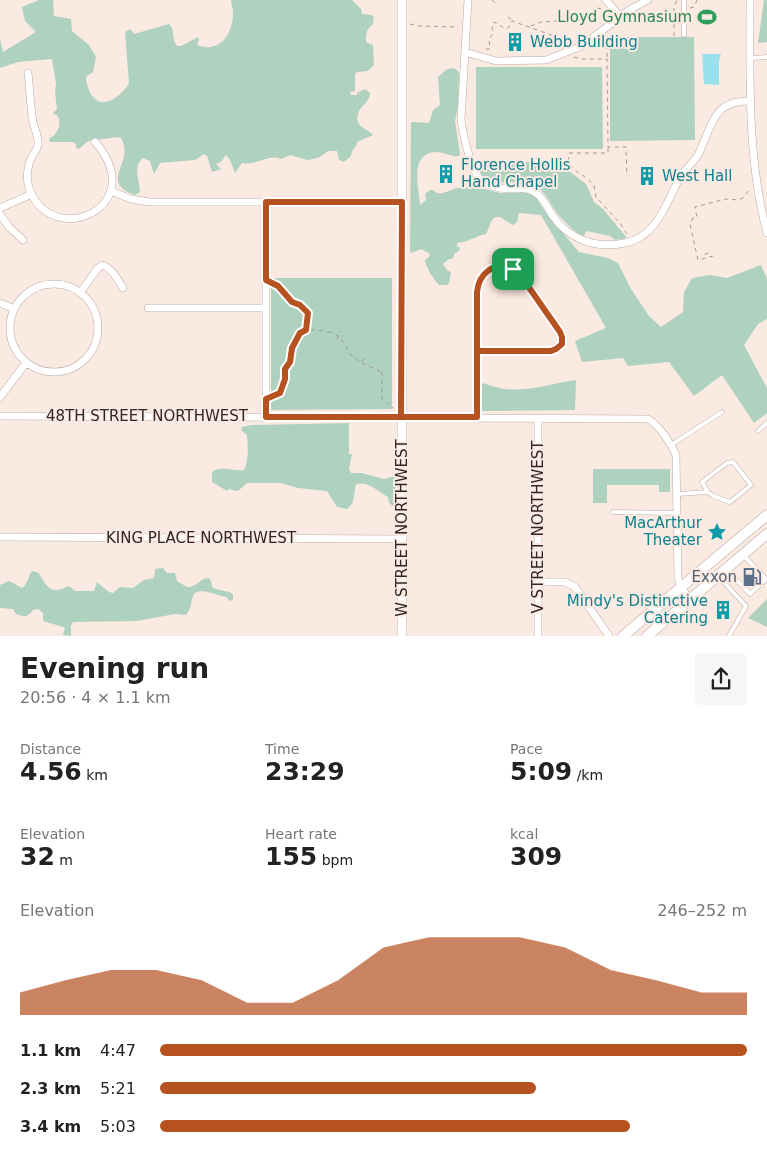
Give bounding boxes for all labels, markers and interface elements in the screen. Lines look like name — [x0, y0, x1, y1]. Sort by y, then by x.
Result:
sports icon: Lloyd Gymnasium — [696, 6, 718, 28]
place label: Lloyd Gymnasium — [557, 8, 692, 26]
building icon: Webb Building — [504, 31, 526, 53]
place label: Webb Building — [530, 33, 638, 51]
place label: Florence Hollis Hand Chapel — [461, 156, 571, 191]
building icon: Florence Hollis Hand Chapel — [435, 163, 457, 185]
building icon: West Hall — [636, 165, 658, 187]
place label: West Hall — [662, 167, 732, 185]
pin — [492, 248, 534, 290]
icon: arrive — [499, 255, 527, 283]
street label: 48TH STREET NORTHWEST — [46, 407, 249, 425]
street label: W STREET NORTHWEST — [393, 438, 411, 617]
street label: V STREET NORTHWEST — [529, 440, 547, 613]
place label: MacArthur Theater — [624, 514, 703, 549]
place icon: MacArthur Theater — [706, 521, 728, 543]
street label: KING PLACE NORTHWEST — [106, 529, 297, 547]
fuel station icon: Exxon — [741, 566, 763, 588]
place label: Exxon — [692, 568, 737, 586]
place label: Mindy's Distinctive Catering — [567, 592, 708, 627]
building icon: Mindy's Distinctive Catering — [712, 599, 734, 621]
text: Evening run — [20, 652, 209, 685]
button: share — [695, 653, 747, 705]
text: 20:56 · 4 × 1.1 km — [20, 688, 171, 707]
text: Distance — [20, 741, 81, 757]
text: Time — [265, 741, 299, 757]
text: Pace — [510, 741, 543, 757]
text: 4.56 — [20, 757, 82, 786]
text: 23:29 — [265, 757, 345, 786]
text: 5:09 — [510, 757, 572, 786]
text: km — [82, 767, 108, 783]
text: /km — [572, 767, 603, 783]
text: Elevation — [20, 826, 85, 842]
text: Heart rate — [265, 826, 337, 842]
text: kcal — [510, 826, 538, 842]
text: 32 — [20, 842, 55, 871]
text: 155 — [265, 842, 317, 871]
text: 309 — [510, 842, 562, 871]
text: m — [55, 852, 73, 868]
text: bpm — [317, 852, 353, 868]
text: Elevation — [20, 901, 94, 920]
text: 246–252 m — [657, 901, 747, 920]
text: 1.1 km — [20, 1041, 81, 1060]
text: 4:47 — [100, 1041, 136, 1060]
text: 2.3 km — [20, 1079, 81, 1098]
text: 5:21 — [100, 1079, 136, 1098]
text: 3.4 km — [20, 1117, 81, 1136]
text: 5:03 — [100, 1117, 136, 1136]

